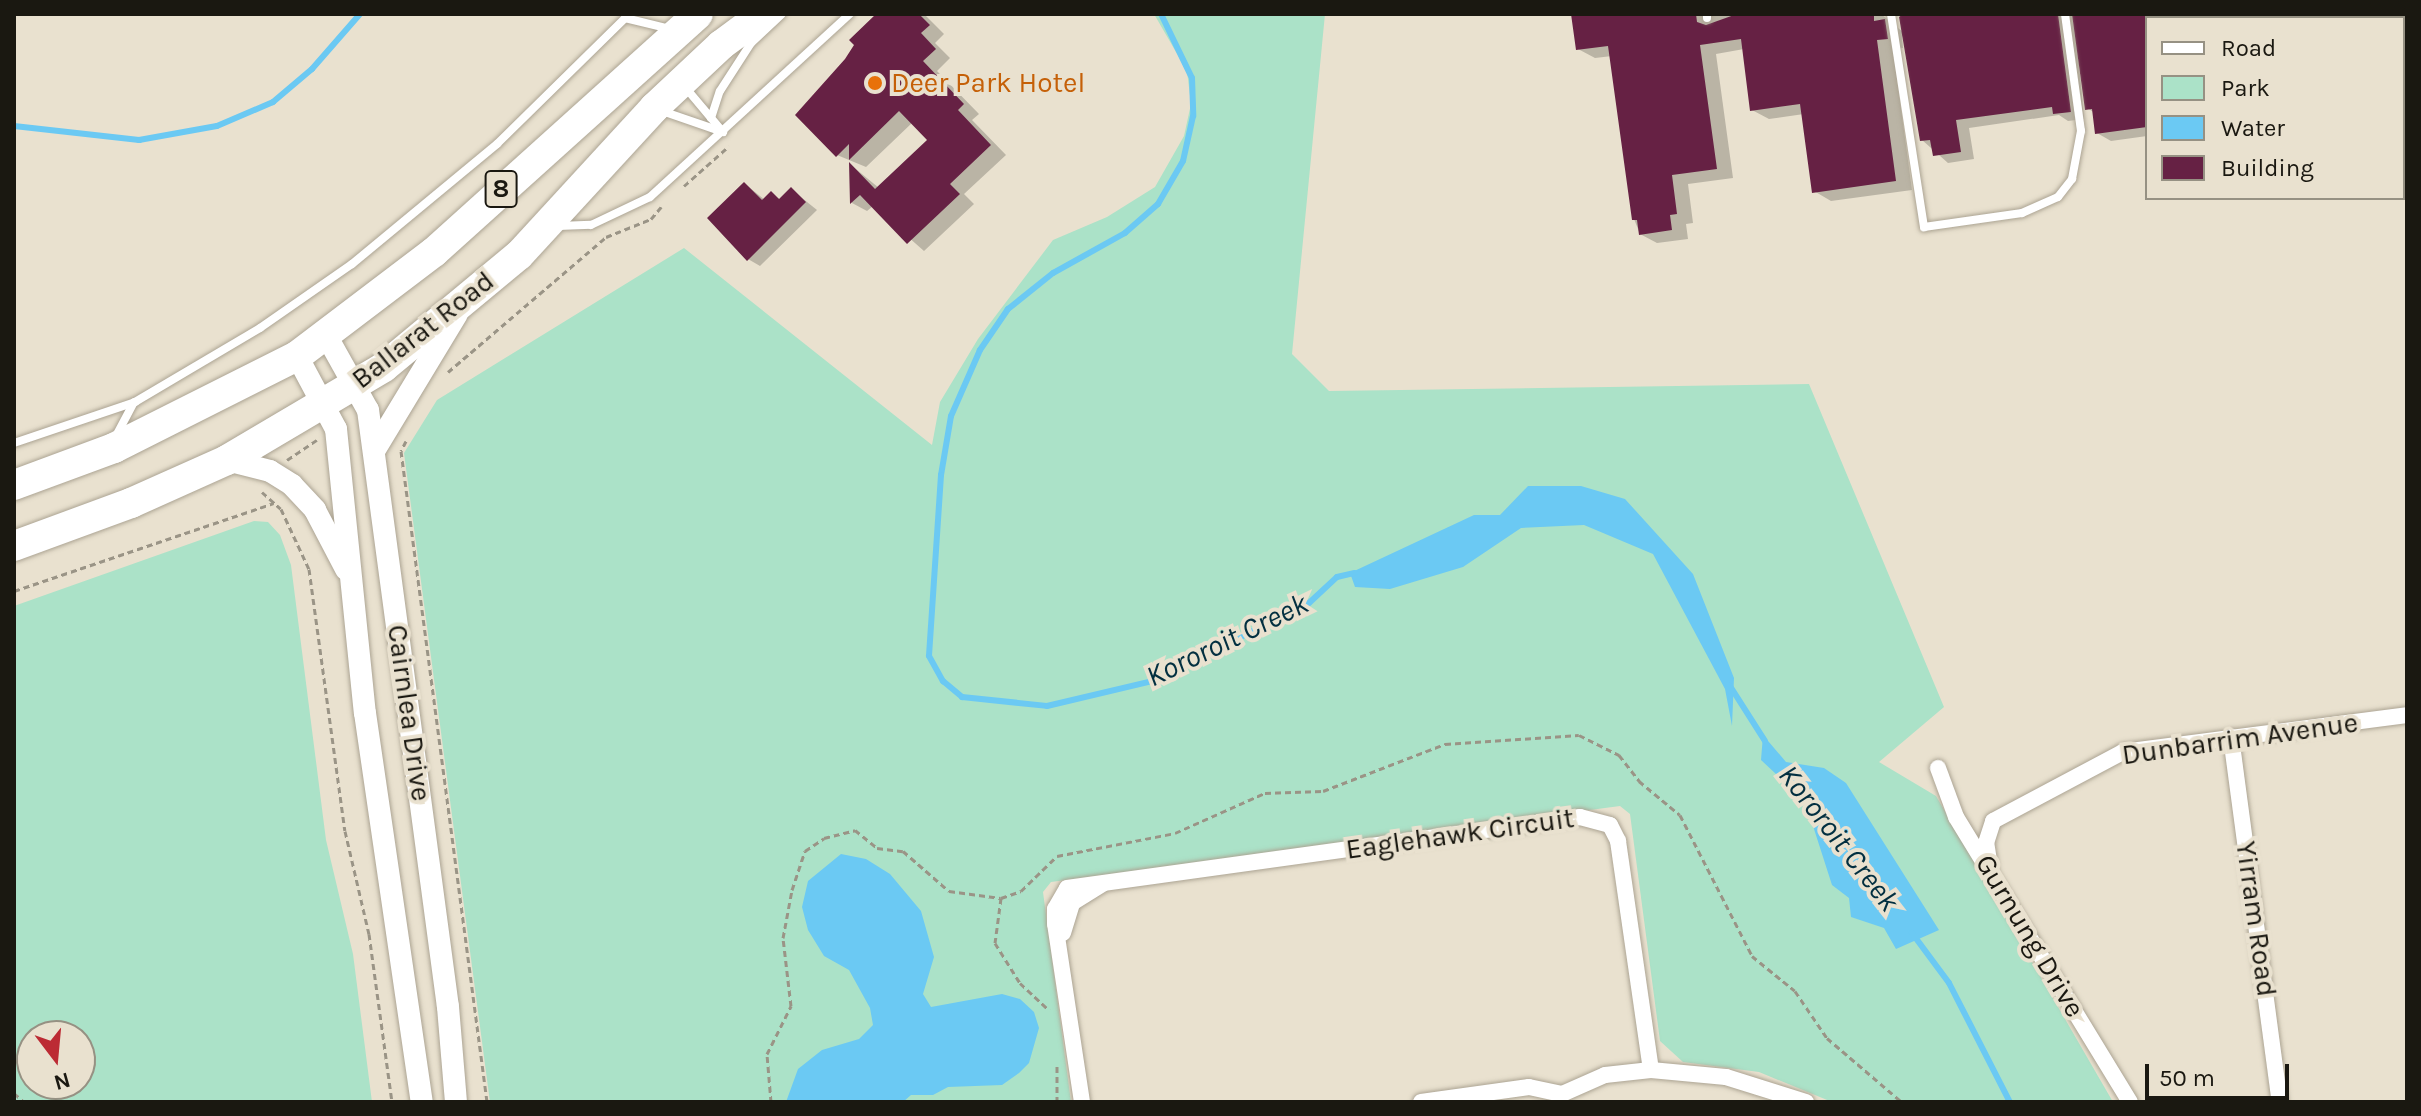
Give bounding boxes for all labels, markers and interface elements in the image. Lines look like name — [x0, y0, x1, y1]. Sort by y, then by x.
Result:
legend — [2145, 16, 2405, 200]
text: Road — [2221, 34, 2276, 62]
place label: Deer Park Hotel — [891, 66, 1085, 100]
marker: Deer Park Hotel — [866, 74, 884, 92]
text: Park — [2221, 74, 2270, 102]
text: Water — [2221, 114, 2285, 142]
text: Building — [2221, 154, 2314, 182]
road number: 8 — [483, 167, 519, 211]
street label: Ballarat Road — [345, 264, 501, 396]
water label: Kororoit Creek — [1140, 585, 1314, 695]
street label: Cairnlea Drive — [380, 623, 438, 803]
street label: Dunbarrim Avenue — [2120, 706, 2360, 772]
water label: Kororoit Creek — [1771, 758, 1907, 918]
street label: Eaglehawk Circuit — [1344, 801, 1576, 867]
street label: Yirram Road — [2228, 839, 2284, 999]
street label: Gurnung Drive — [1968, 849, 2092, 1023]
north arrow — [16, 1020, 96, 1100]
scale bar — [2149, 1048, 2293, 1098]
text: 50 m — [2159, 1064, 2215, 1092]
text: N — [51, 1066, 73, 1096]

